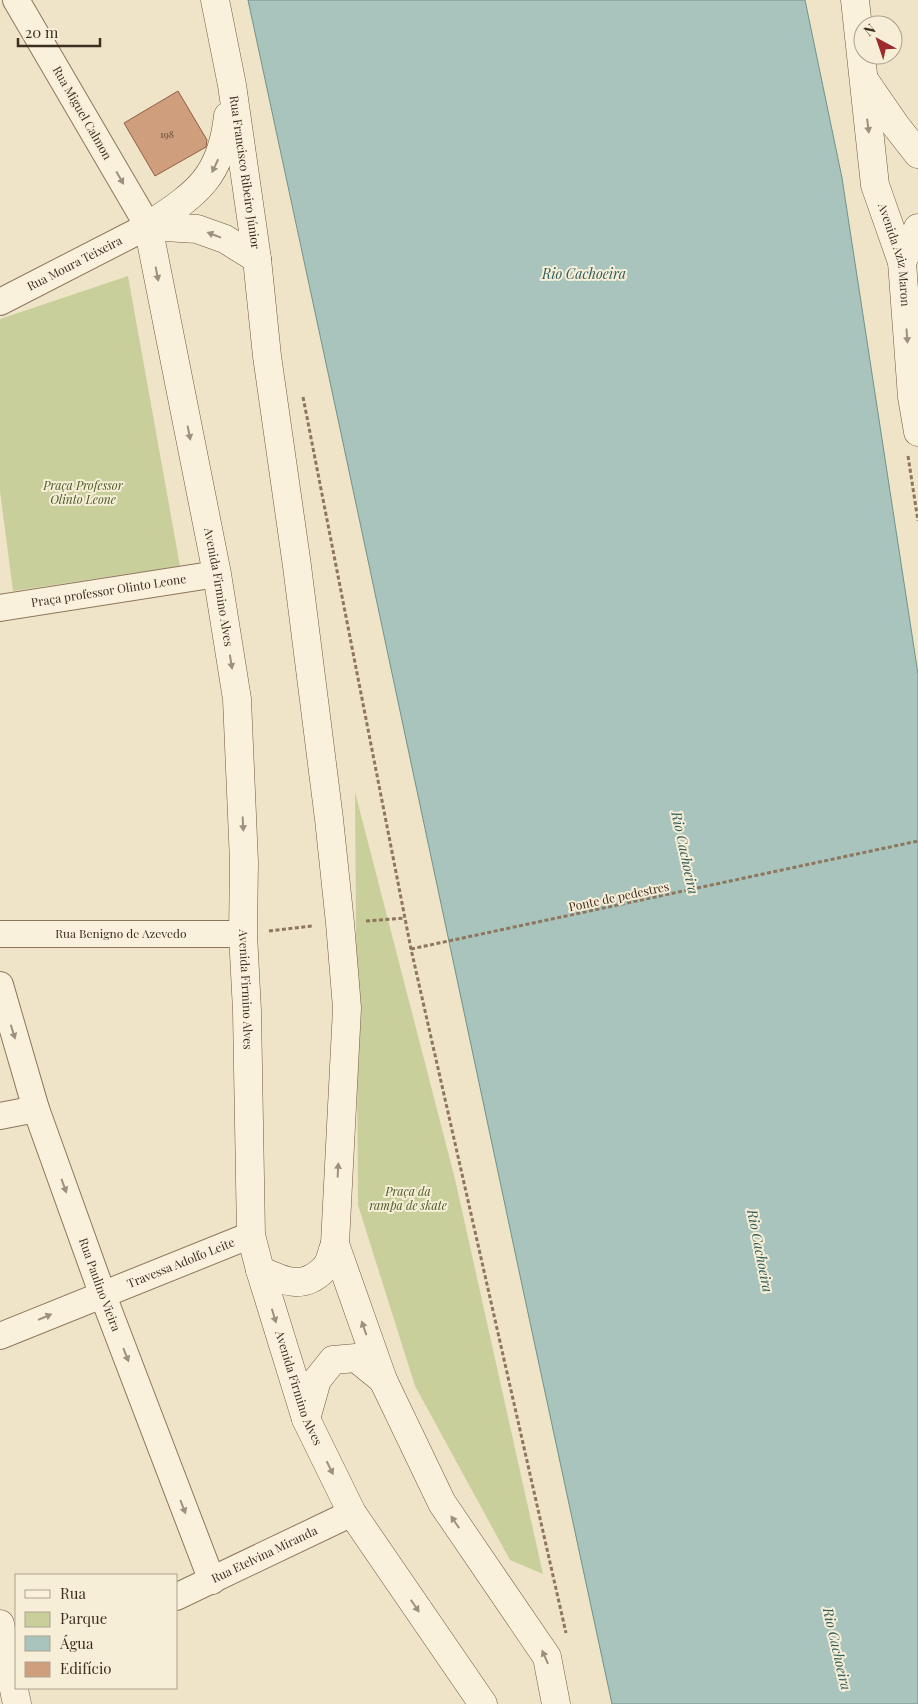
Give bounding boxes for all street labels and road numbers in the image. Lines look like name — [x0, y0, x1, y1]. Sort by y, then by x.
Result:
street label: Rua Miguel Calmon — [50, 63, 116, 162]
street label: Rua Francisco Ribeiro Júnior — [227, 95, 265, 251]
street label: Avenida Aziz Maron — [875, 200, 914, 307]
street label: Rua Moura Teixeira — [24, 232, 125, 294]
street label: Avenida Firmino Alves — [201, 525, 237, 648]
street label: Praça professor Olinto Leone — [30, 570, 187, 610]
street label: Ponte de pedestres — [567, 878, 670, 914]
street label: Rua Benigno de Azevedo — [55, 925, 187, 941]
street label: Avenida Firmino Alves — [236, 928, 257, 1050]
street label: Travessa Adolfo Leite — [124, 1233, 237, 1291]
street label: Rua Paulino Vieira — [76, 1235, 125, 1334]
street label: Avenida Firmino Alves — [272, 1328, 327, 1448]
street label: Rua Etelvina Miranda — [208, 1522, 320, 1586]

